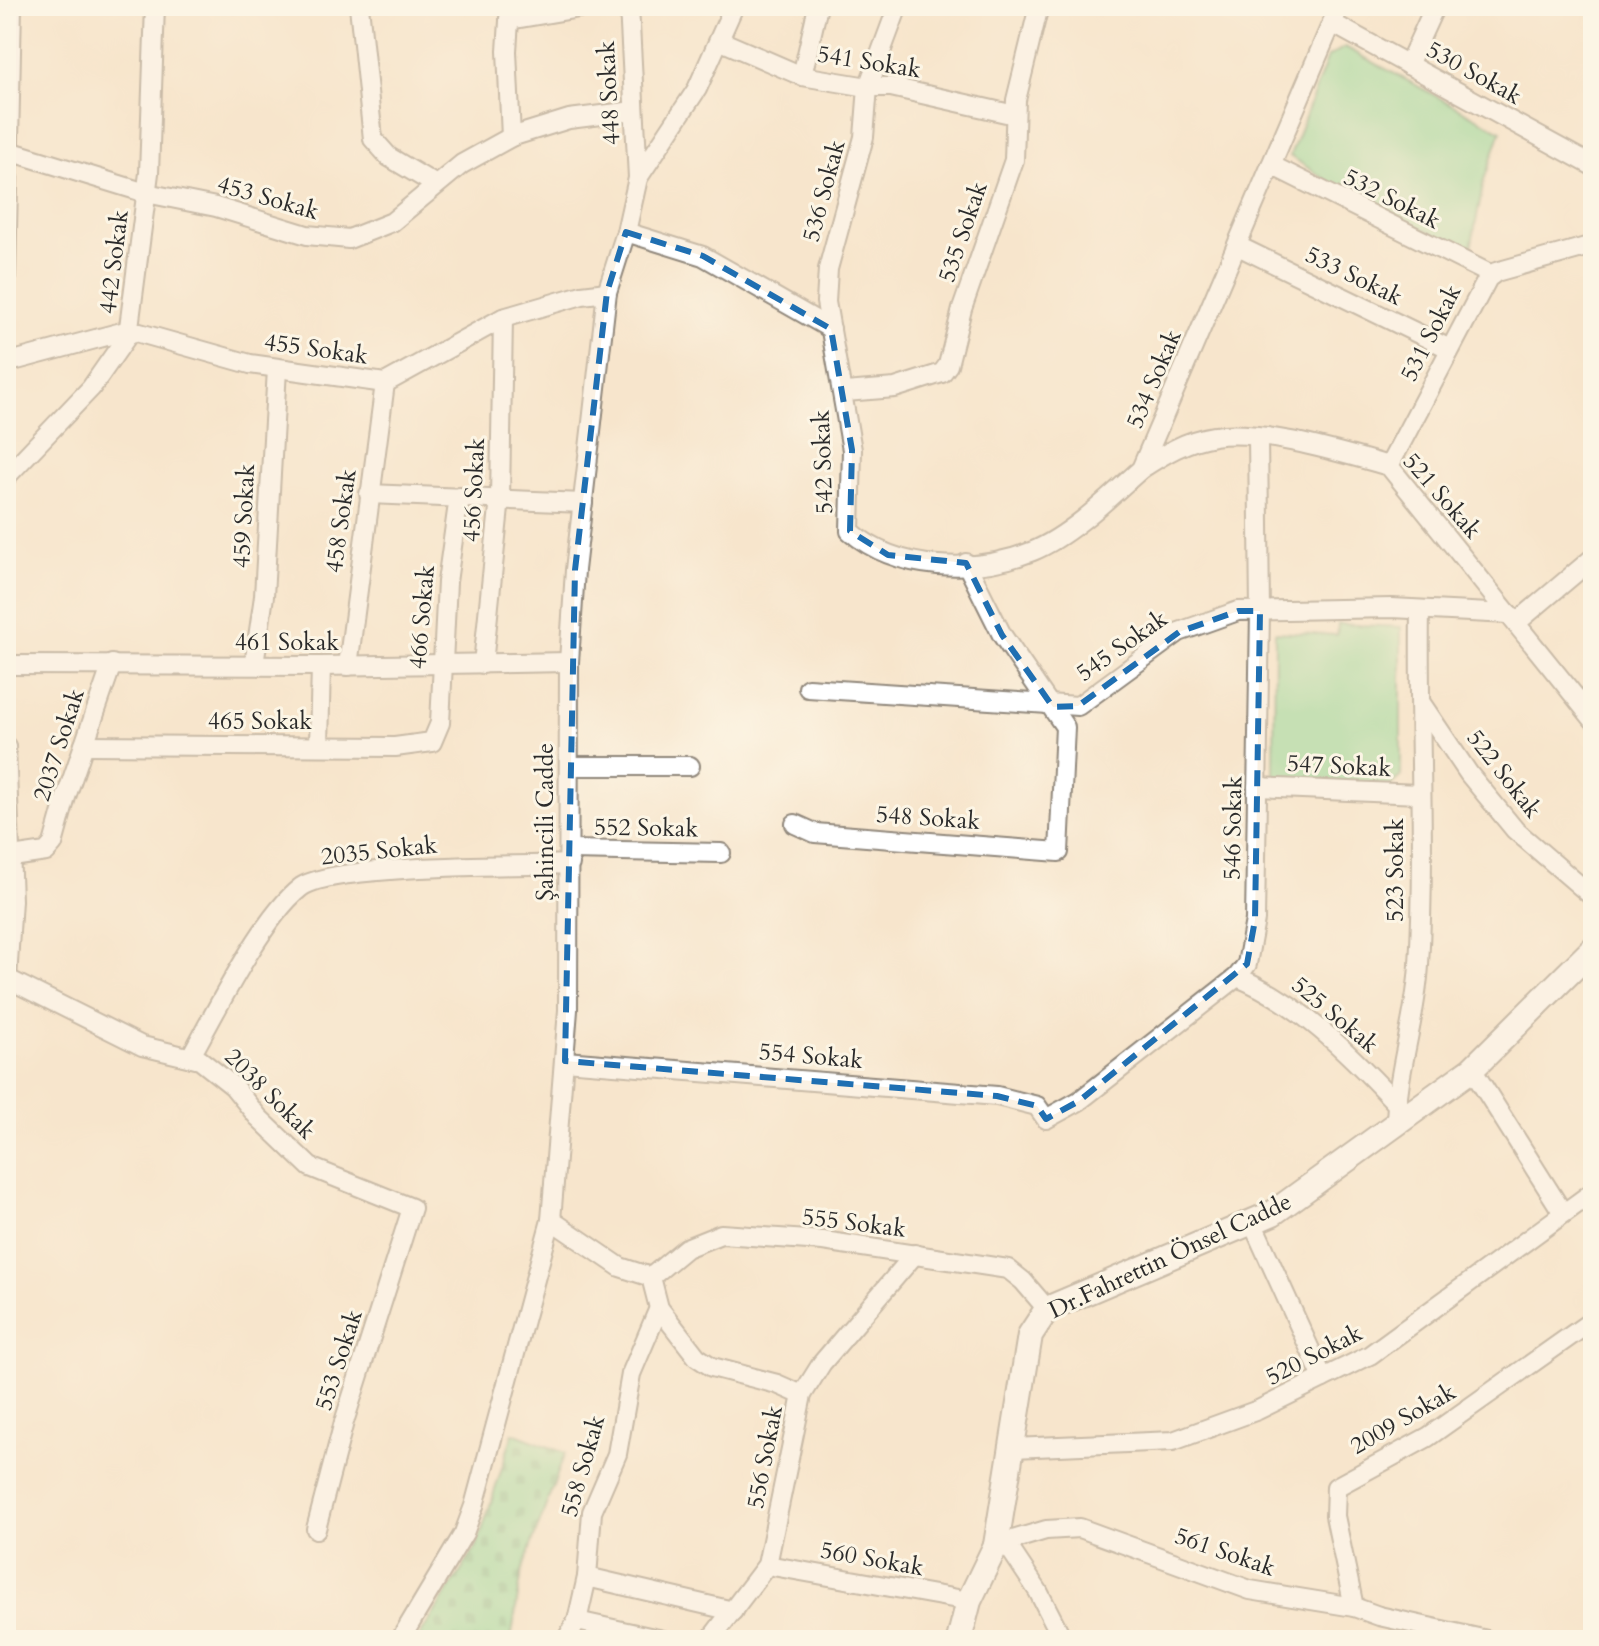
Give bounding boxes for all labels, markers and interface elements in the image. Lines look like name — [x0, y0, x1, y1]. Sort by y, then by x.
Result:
street label: 530 Sokak — [1420, 33, 1528, 113]
street label: 541 Sokak — [815, 38, 923, 86]
street label: 448 Sokak — [590, 40, 628, 146]
street label: 536 Sokak — [795, 136, 853, 246]
street label: 532 Sokak — [1338, 161, 1446, 237]
street label: 453 Sokak — [213, 168, 323, 228]
street label: 535 Sokak — [930, 177, 996, 287]
street label: 442 Sokak — [91, 208, 137, 316]
street label: 533 Sokak — [1300, 238, 1408, 314]
street label: 531 Sokak — [1393, 279, 1469, 387]
street label: 534 Sokak — [1118, 324, 1190, 433]
street label: 455 Sokak — [262, 325, 370, 373]
street label: 542 Sokak — [805, 409, 841, 515]
street label: 456 Sokak — [455, 437, 493, 543]
street label: 521 Sokak — [1395, 446, 1489, 546]
street label: 459 Sokak — [225, 463, 263, 569]
street label: 458 Sokak — [317, 467, 365, 575]
street label: 466 Sokak — [401, 563, 443, 670]
street label: 545 Sokak — [1070, 602, 1174, 689]
street label: 461 Sokak — [235, 626, 339, 659]
street label: 2037 Sokak — [25, 684, 93, 806]
street label: 465 Sokak — [208, 705, 312, 738]
street label: 522 Sokak — [1459, 723, 1549, 825]
street label: Şahincili Cadde — [529, 743, 562, 901]
street label: 547 Sokak — [1286, 747, 1392, 785]
street label: 546 Sokak — [1216, 775, 1250, 880]
street label: 548 Sokak — [875, 798, 981, 838]
street label: 552 Sokak — [594, 811, 699, 845]
street label: 523 Sokak — [1379, 818, 1412, 922]
street label: 2035 Sokak — [319, 828, 439, 874]
street label: 525 Sokak — [1284, 969, 1386, 1061]
street label: 554 Sokak — [758, 1035, 865, 1077]
street label: 2038 Sokak — [217, 1041, 323, 1147]
street label: Dr.Fahrettin Önsel Cadde — [1043, 1185, 1297, 1327]
street label: 555 Sokak — [800, 1200, 908, 1246]
street label: 553 Sokak — [307, 1305, 371, 1415]
street label: 520 Sokak — [1260, 1317, 1368, 1393]
street label: 2009 Sokak — [1344, 1375, 1462, 1462]
street label: 556 Sokak — [739, 1402, 791, 1511]
street label: 558 Sokak — [553, 1411, 613, 1521]
street label: 561 Sokak — [1170, 1519, 1280, 1585]
street label: 560 Sokak — [818, 1534, 926, 1584]

